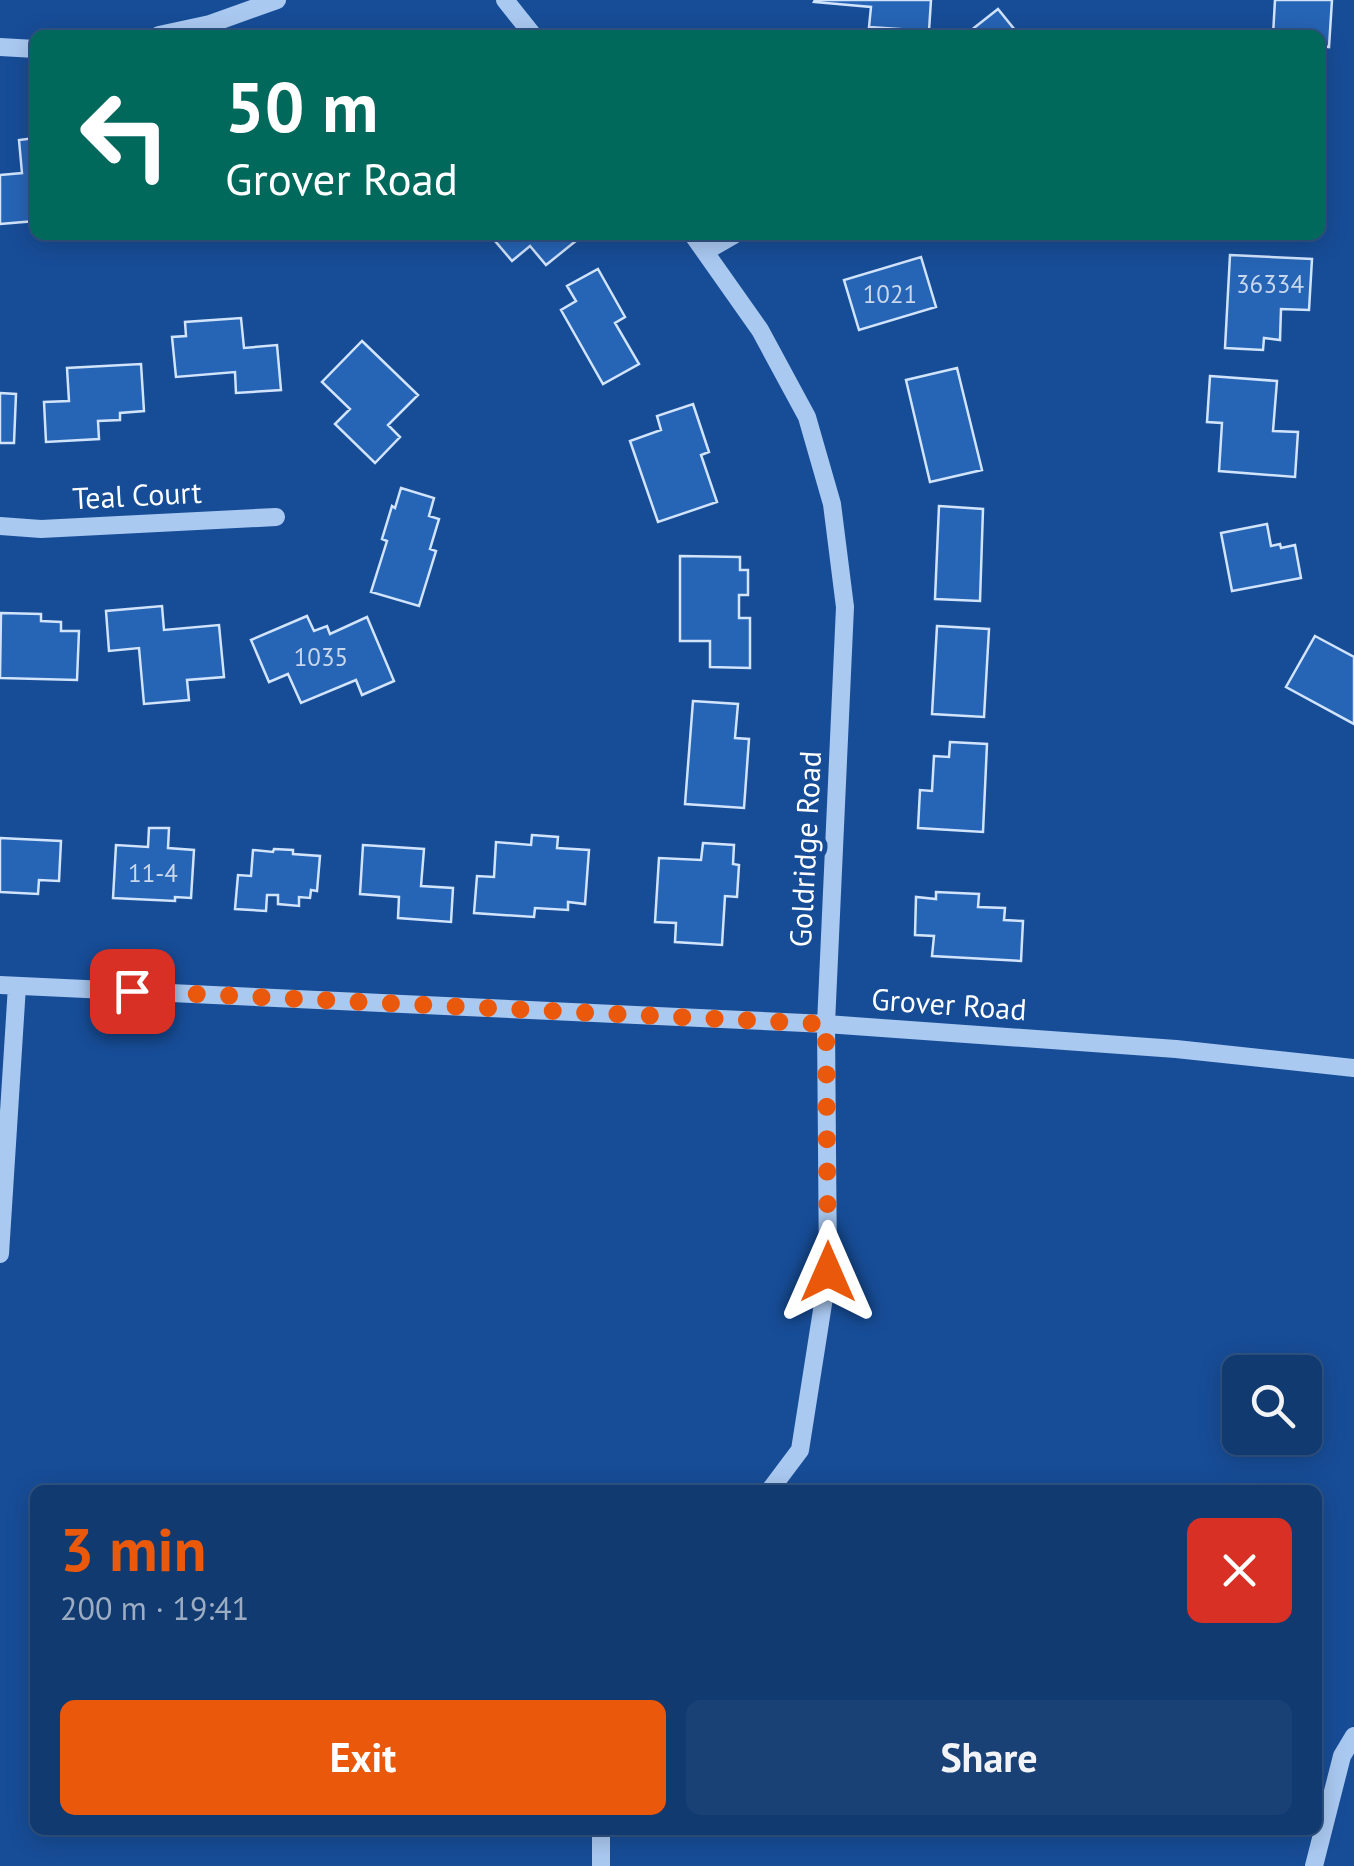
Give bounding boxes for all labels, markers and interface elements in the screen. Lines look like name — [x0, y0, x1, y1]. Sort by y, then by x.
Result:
text: 50 m — [225, 61, 378, 151]
icon: left — [60, 70, 190, 200]
text: Grover Road — [225, 149, 458, 207]
house number: 36334 — [1236, 268, 1304, 300]
house number: 1021 — [863, 278, 917, 310]
street label: Teal Court — [71, 472, 203, 517]
house number: 1035 — [294, 641, 348, 673]
street label: Goldridge Road — [780, 750, 829, 948]
house number: 11-4 — [128, 857, 178, 889]
pin — [90, 949, 175, 1034]
icon: arrive — [105, 964, 160, 1019]
street label: Grover Road — [870, 979, 1028, 1028]
position arrow — [776, 1220, 880, 1324]
map controls — [1222, 1355, 1322, 1455]
button: search — [1222, 1355, 1322, 1455]
text: 3 min — [60, 1510, 206, 1588]
button: close — [1187, 1518, 1292, 1623]
text: 200 m · 19:41 — [60, 1587, 249, 1629]
button: Exit — [60, 1700, 666, 1815]
button: Share — [686, 1700, 1292, 1815]

